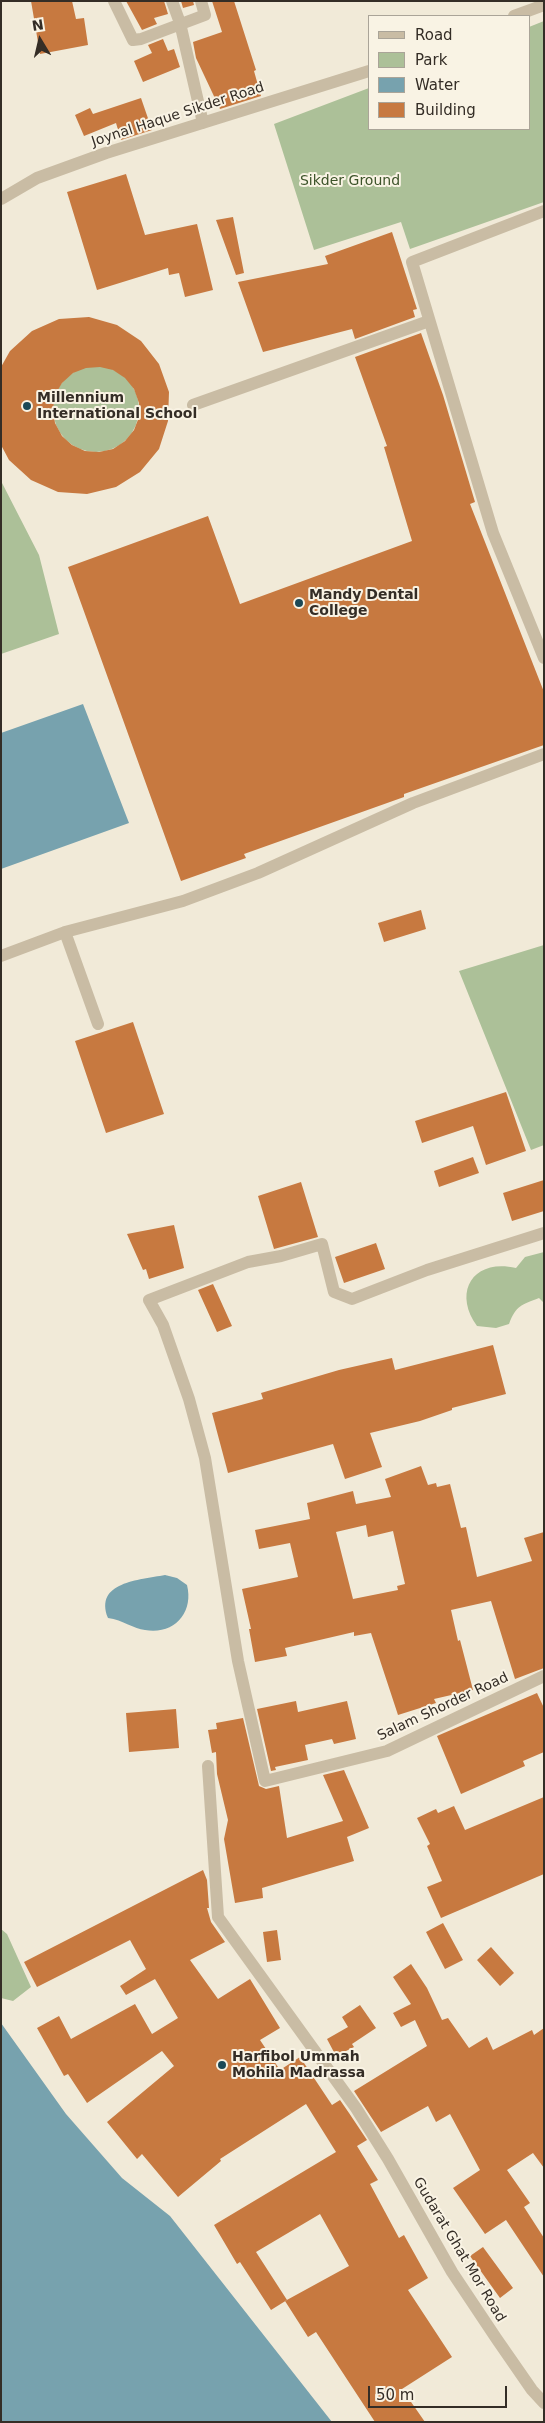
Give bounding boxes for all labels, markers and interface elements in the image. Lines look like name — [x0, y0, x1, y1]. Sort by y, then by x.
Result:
north arrow — [15, 15, 65, 65]
legend — [368, 15, 530, 130]
text: N — [31, 16, 45, 34]
text: Road — [415, 26, 453, 44]
text: Park — [415, 51, 447, 69]
text: Water — [415, 76, 459, 94]
street label: Joynal Haque Sikder Road — [90, 79, 266, 151]
text: Building — [415, 101, 476, 119]
park label: Sikder Ground — [300, 173, 400, 189]
place label: Millennium International School — [37, 390, 197, 422]
marker: Millennium International School — [21, 400, 33, 412]
place label: Mandy Dental College — [309, 587, 418, 620]
marker: Mandy Dental College — [293, 597, 305, 609]
street label: Salam Shorder Road — [375, 1669, 511, 1745]
place label: Harfibol Ummah Mohila Madrassa — [232, 2049, 365, 2082]
marker: Harfibol Ummah Mohila Madrassa — [216, 2059, 228, 2071]
street label: Gudarat Ghat Mor Road — [409, 2175, 509, 2325]
scale bar — [370, 2376, 509, 2408]
text: 50 m — [376, 2386, 414, 2404]

